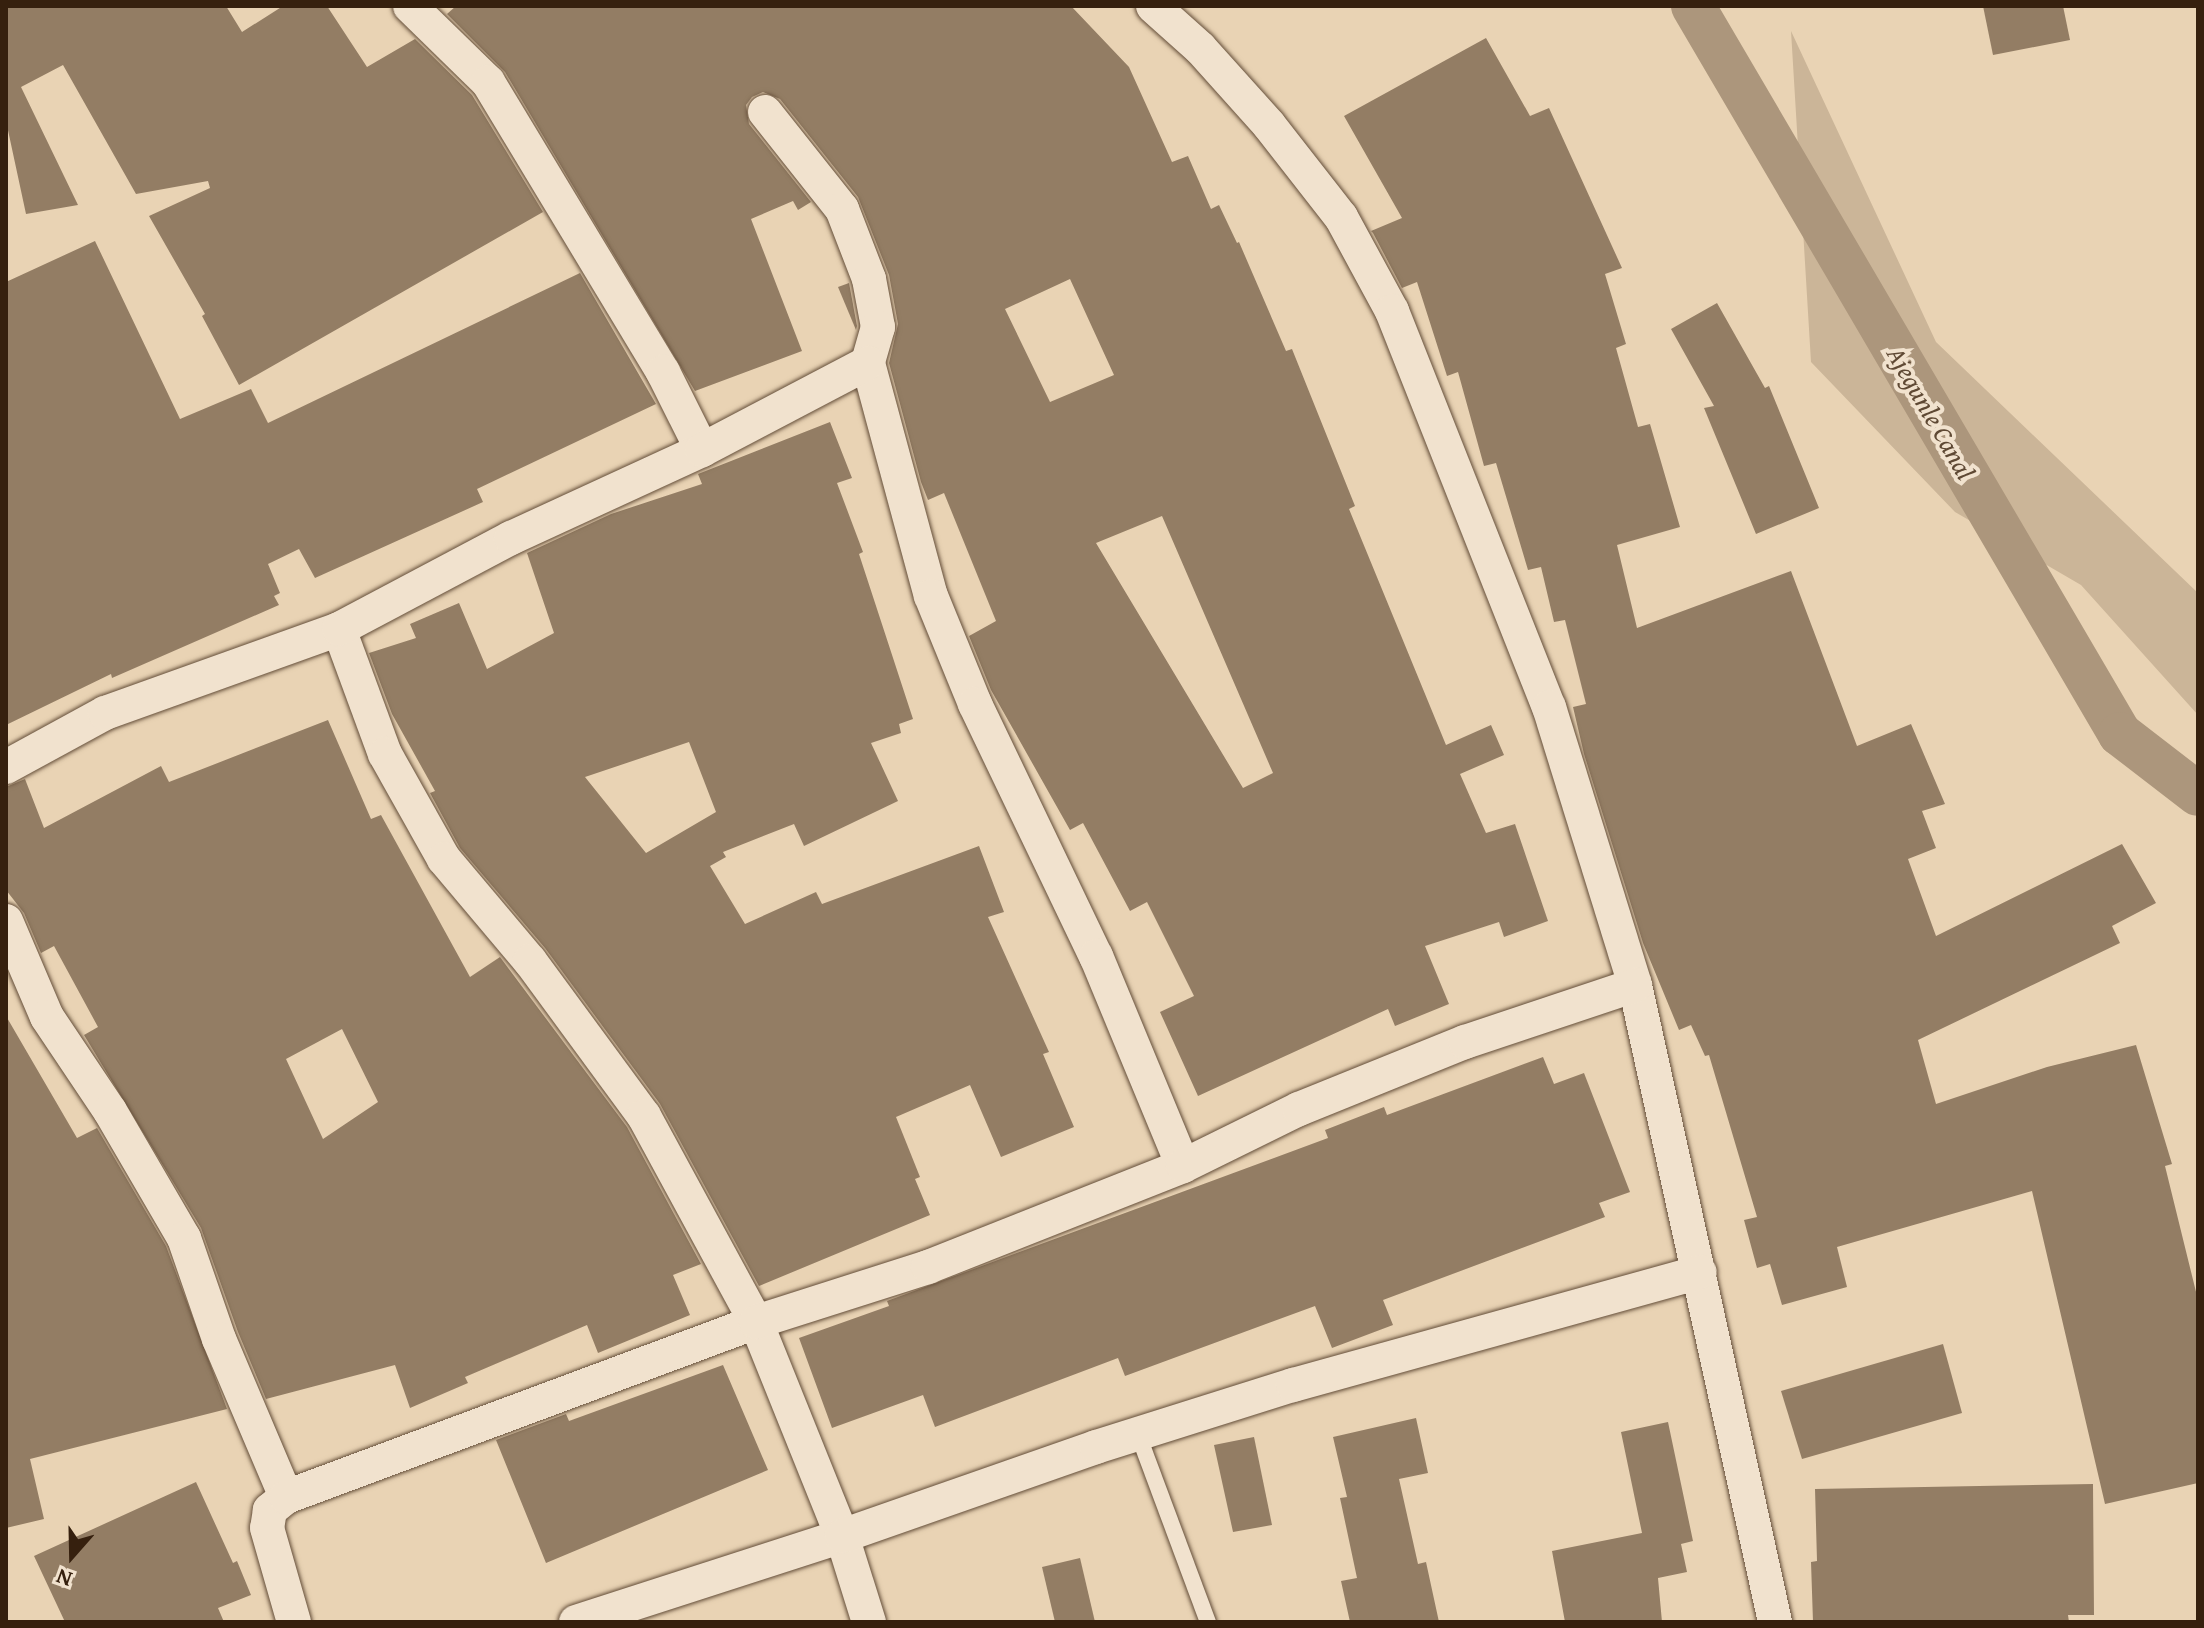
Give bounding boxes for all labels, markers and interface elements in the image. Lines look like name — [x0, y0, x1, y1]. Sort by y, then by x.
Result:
water label: Ajegunle Canal — [1880, 341, 1982, 485]
north arrow — [32, 1516, 112, 1596]
text: N — [51, 1561, 76, 1596]

